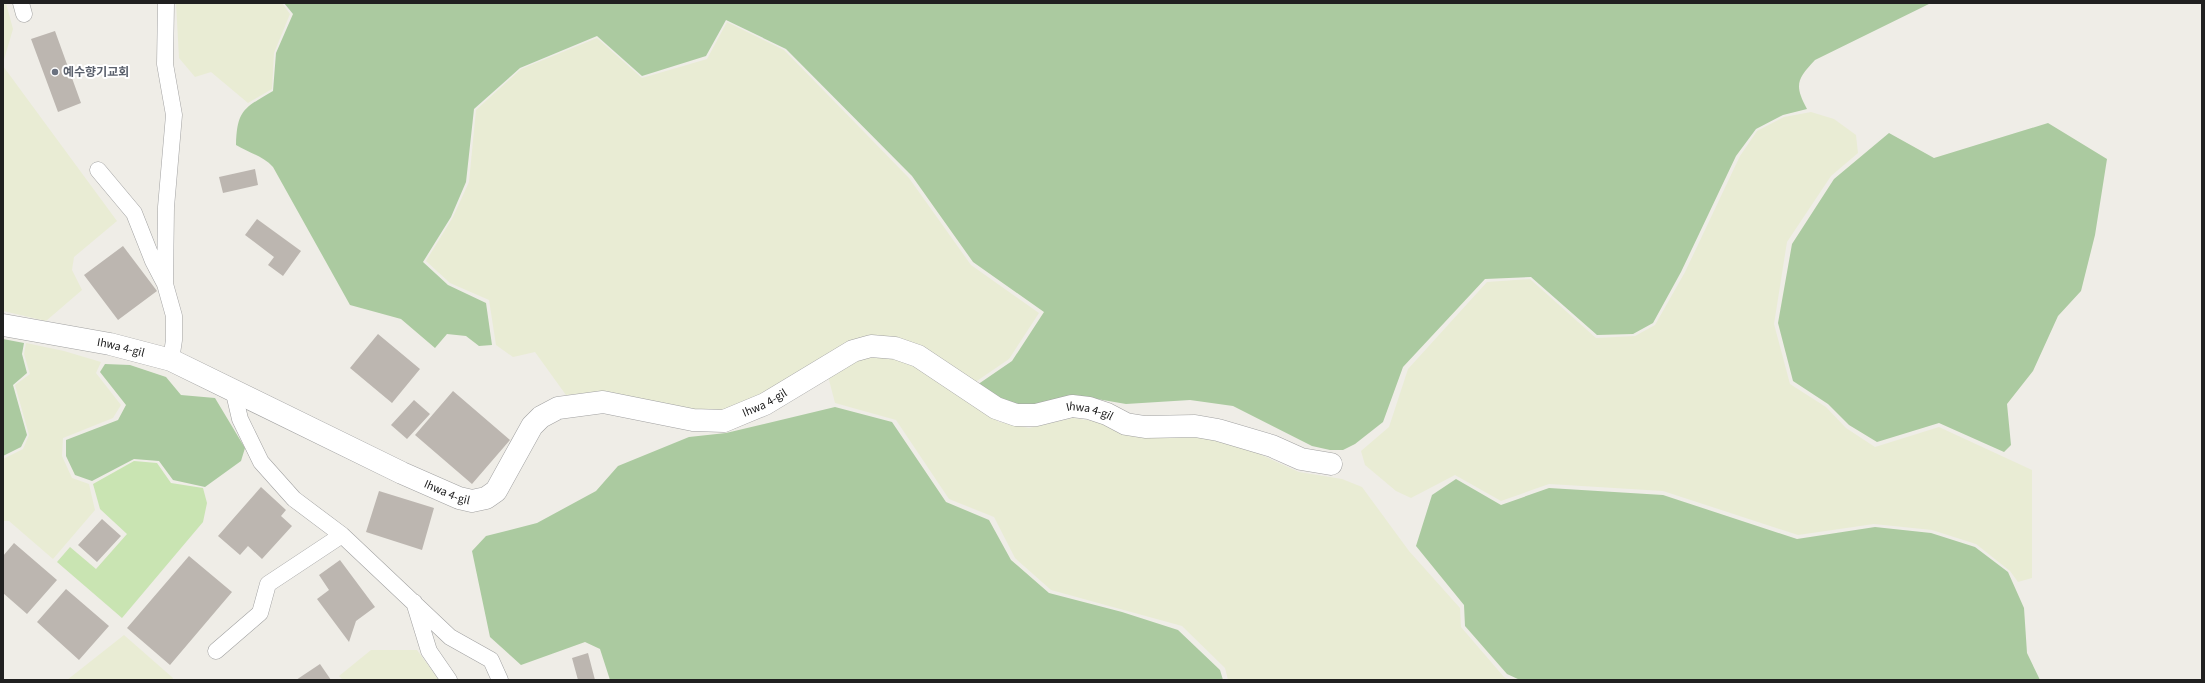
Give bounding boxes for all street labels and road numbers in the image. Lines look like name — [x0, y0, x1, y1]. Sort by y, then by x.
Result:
street label: Ihwa 4-gil — [96, 333, 147, 361]
street label: Ihwa 4-gil — [740, 384, 790, 421]
street label: Ihwa 4-gil — [1064, 397, 1117, 425]
street label: Ihwa 4-gil — [421, 475, 472, 509]

